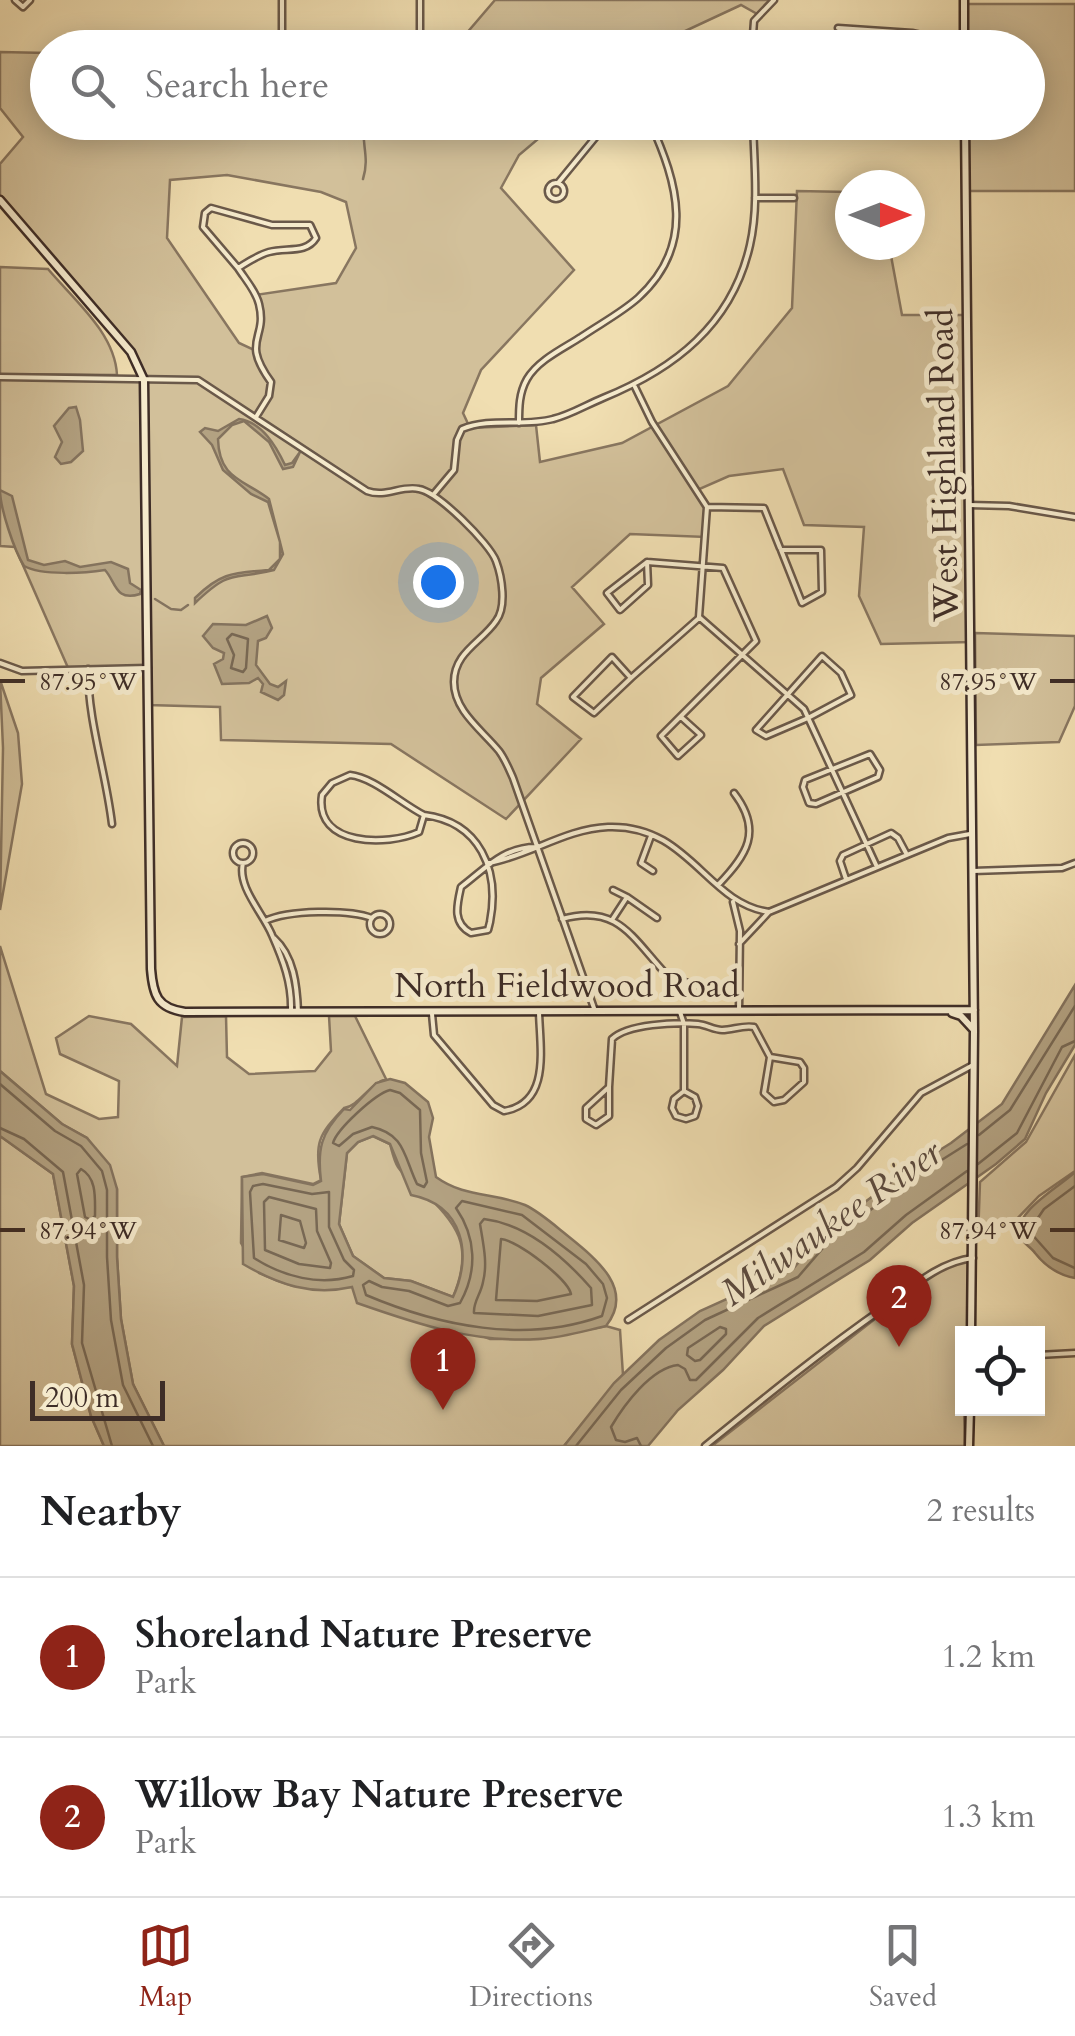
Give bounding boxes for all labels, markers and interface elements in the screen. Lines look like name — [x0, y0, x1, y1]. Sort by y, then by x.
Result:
search box — [30, 30, 1045, 140]
icon: search — [65, 58, 120, 113]
text: Search here — [145, 59, 329, 111]
north arrow — [835, 170, 925, 260]
street label: West Highland Road — [917, 307, 971, 623]
your location — [413, 557, 464, 608]
text: 87.95°W — [39, 665, 137, 699]
text: 87.95°W — [939, 665, 1037, 699]
street label: North Fieldwood Road — [394, 962, 740, 1010]
water label: Milwaukee River — [710, 1126, 953, 1319]
text: 87.94°W — [39, 1214, 137, 1248]
text: 87.94°W — [939, 1214, 1037, 1248]
pin: 2 — [866, 1264, 932, 1347]
map controls — [955, 1326, 1045, 1416]
button: locate — [955, 1326, 1045, 1416]
pin: 1 — [410, 1328, 476, 1410]
scale bar — [30, 1376, 165, 1420]
text: 200 m — [45, 1379, 119, 1417]
text: Nearby — [40, 1483, 182, 1540]
text: 2 results — [927, 1489, 1035, 1533]
text: Shoreland Nature Preserve — [135, 1609, 593, 1661]
text: 1 — [64, 1635, 81, 1679]
text: 1.2 km — [941, 1635, 1035, 1679]
text: Park — [135, 1661, 197, 1705]
text: Willow Bay Nature Preserve — [135, 1769, 624, 1821]
text: 2 — [64, 1795, 81, 1839]
text: 1.3 km — [941, 1795, 1035, 1839]
text: Park — [135, 1821, 197, 1865]
tab: Map — [138, 1918, 193, 2016]
tab: Directions — [469, 1918, 593, 2016]
tab: Saved — [869, 1918, 937, 2016]

